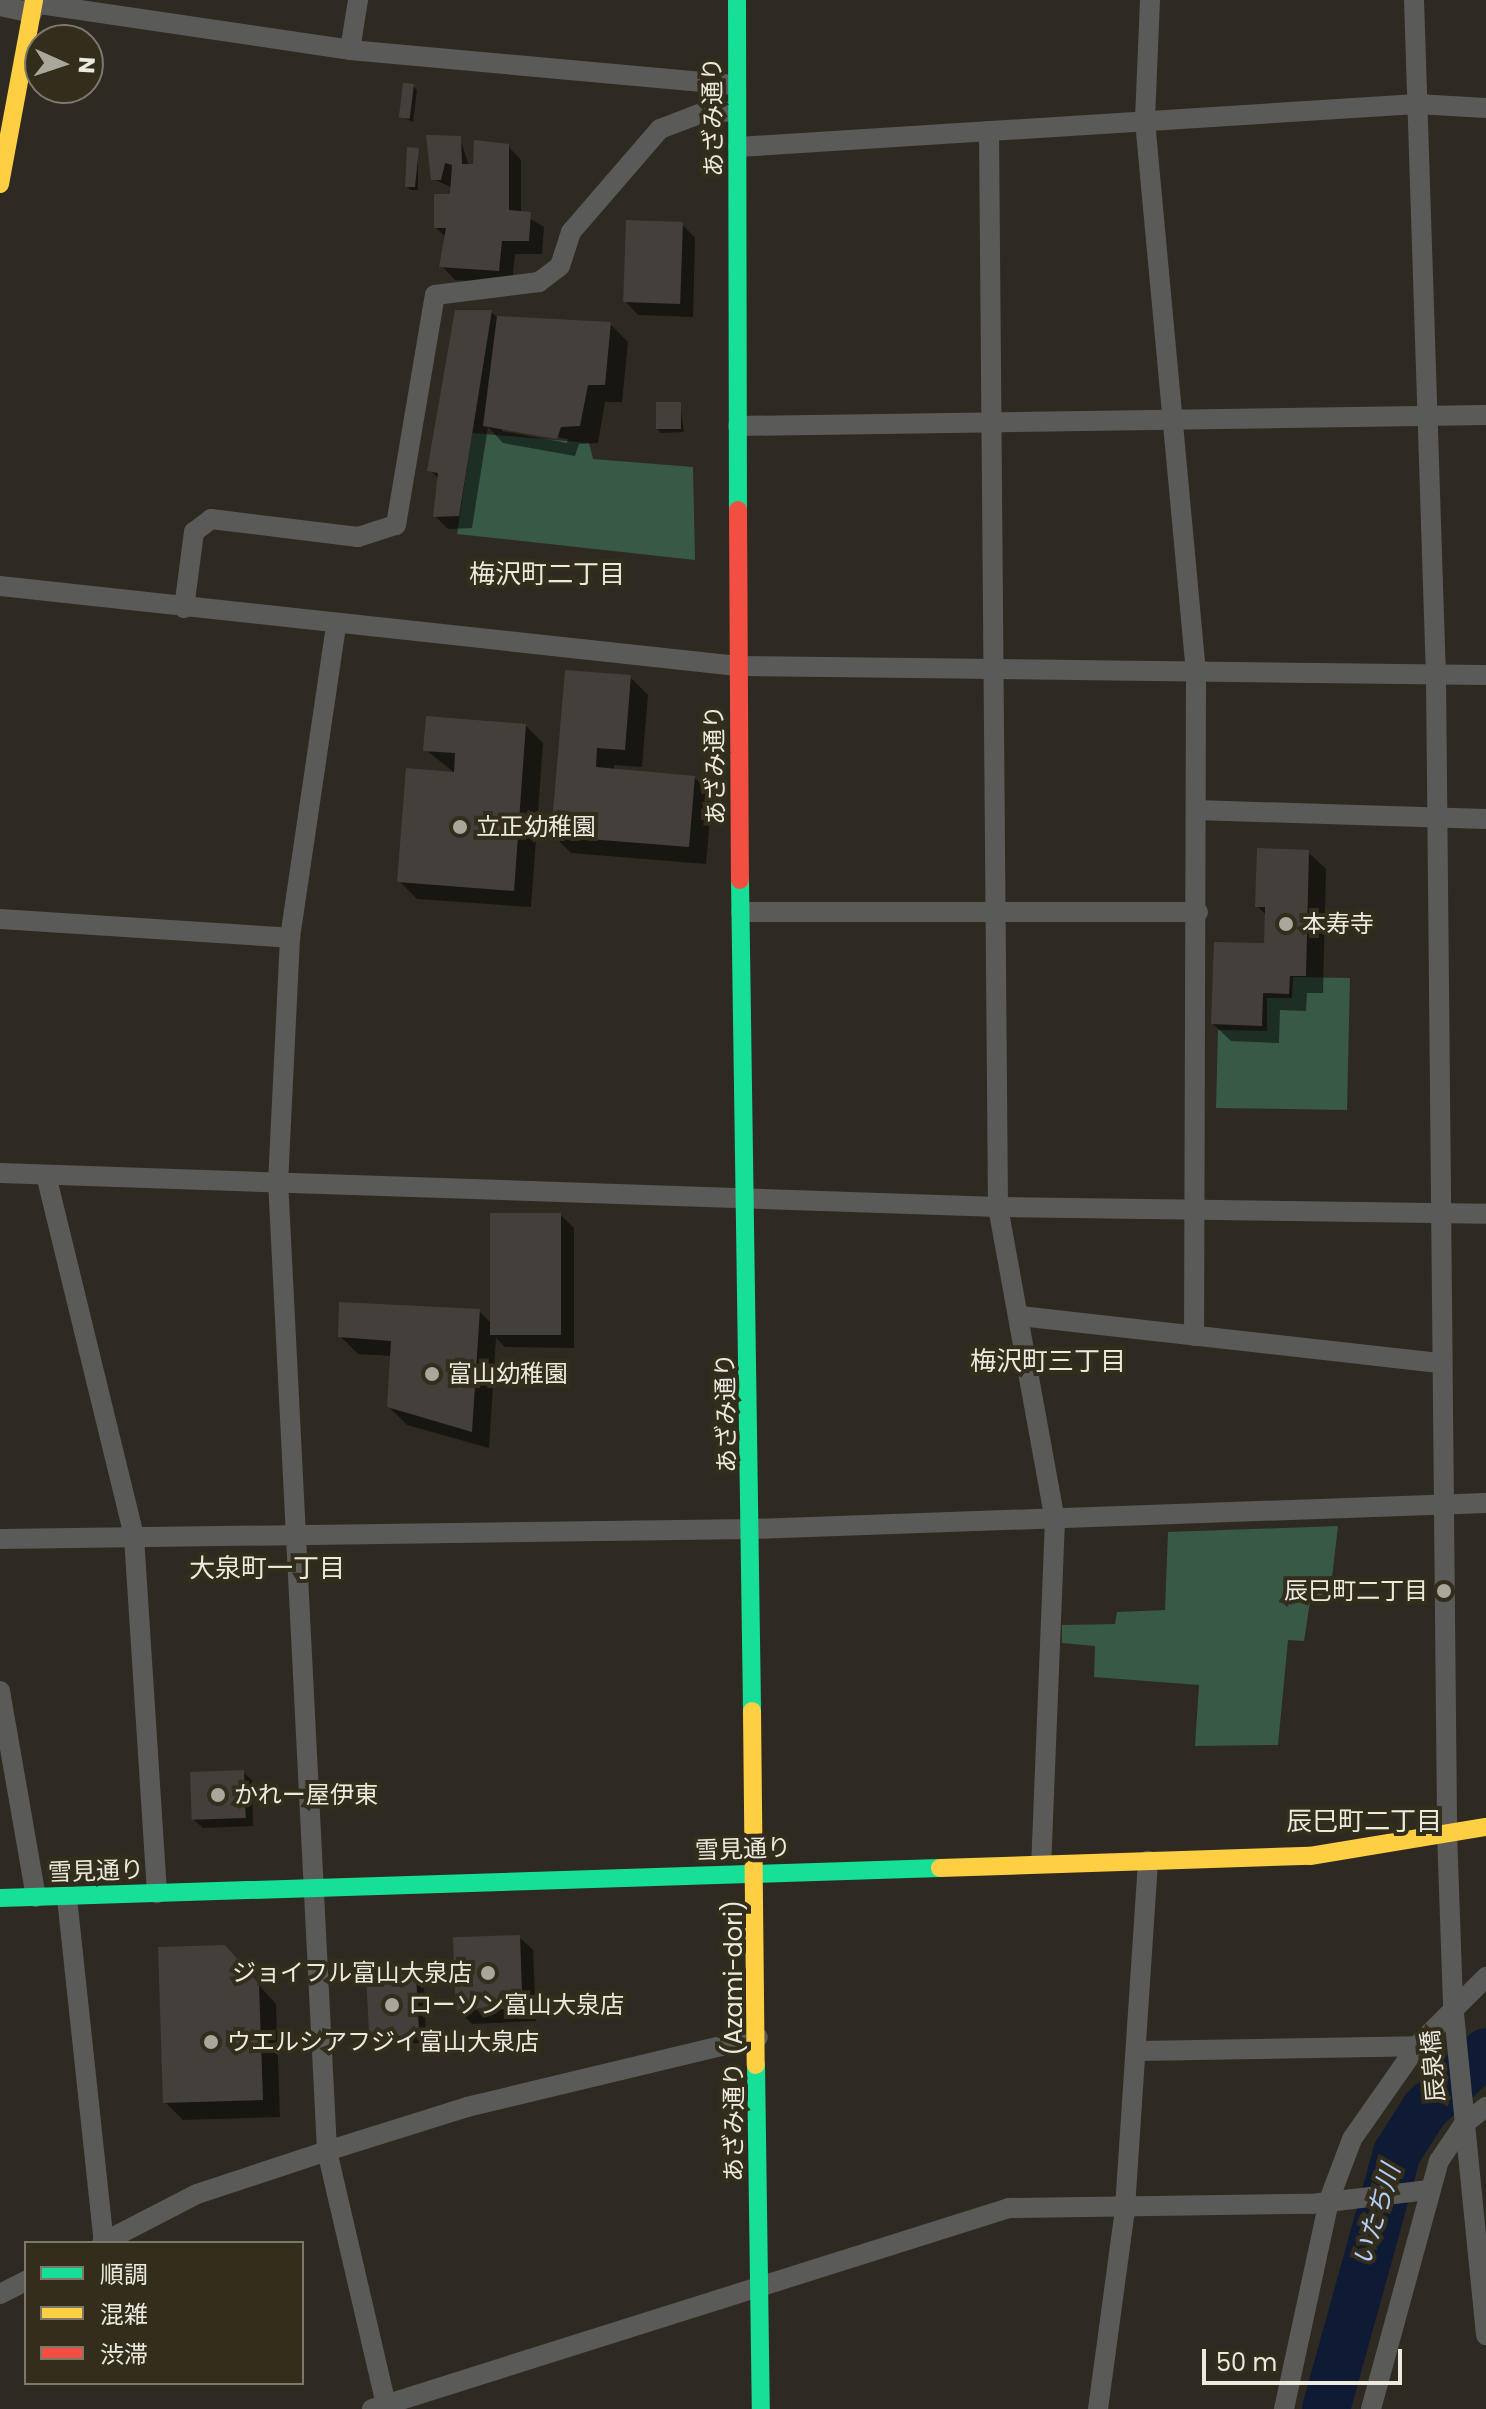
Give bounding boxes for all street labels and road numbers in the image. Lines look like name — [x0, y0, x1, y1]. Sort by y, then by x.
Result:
street label: あざみ通り — [698, 57, 728, 177]
street label: あざみ通り — [700, 705, 730, 825]
street label: あざみ通り — [711, 1353, 741, 1473]
street label: 雪見通り — [695, 1833, 791, 1865]
street label: 雪見通り — [48, 1855, 144, 1887]
street label: あざみ通り (Azami-dori) — [720, 1900, 748, 2182]
street label: 辰泉橋 — [1416, 2029, 1450, 2103]

